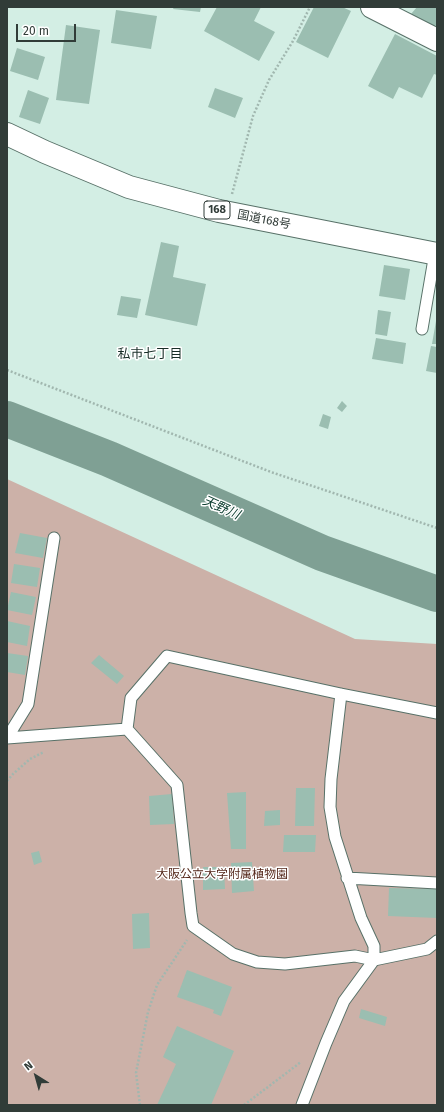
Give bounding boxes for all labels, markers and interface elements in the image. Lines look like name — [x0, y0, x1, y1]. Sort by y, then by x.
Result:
scale bar — [18, 16, 78, 42]
text: 20 m — [23, 24, 49, 38]
road number: 168 — [204, 201, 230, 219]
street label: 国道168号 — [236, 208, 292, 232]
district label: 私市七丁目 — [118, 346, 182, 362]
water label: 天野川 — [200, 493, 242, 523]
park label: 大阪公立大学附属植物園 — [156, 868, 288, 882]
north arrow — [16, 1056, 56, 1096]
text: N — [22, 1059, 35, 1073]

